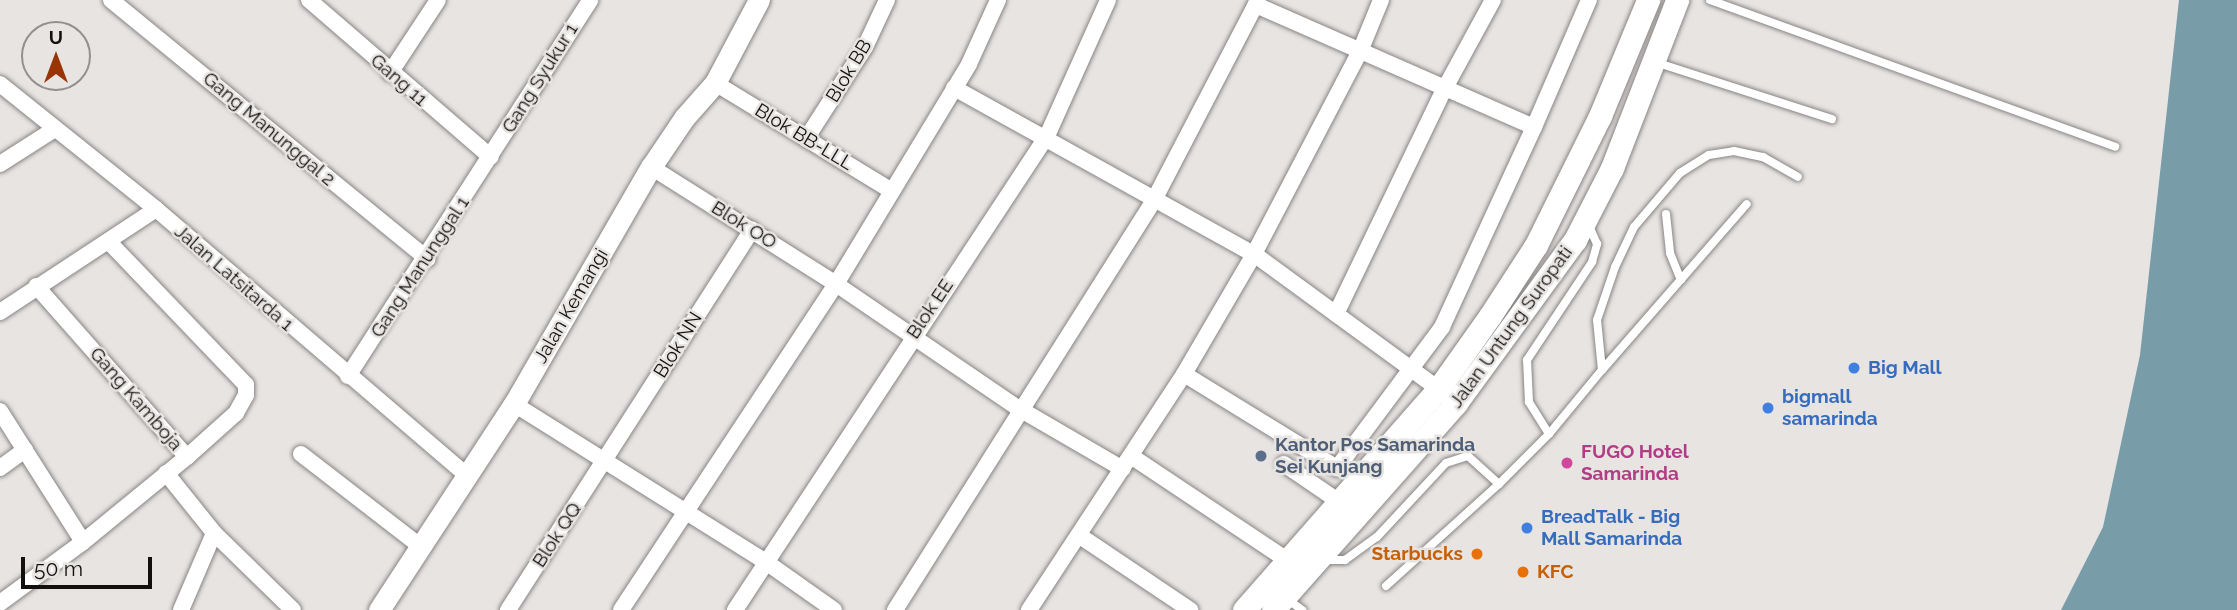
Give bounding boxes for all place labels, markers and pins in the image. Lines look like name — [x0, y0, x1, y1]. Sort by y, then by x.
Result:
place label: Big Mall — [1868, 357, 1942, 379]
marker: Big Mall — [1846, 360, 1862, 376]
place label: bigmall samarinda — [1782, 386, 1878, 430]
marker: bigmall samarinda — [1760, 400, 1776, 416]
place label: Kantor Pos Samarinda Sei Kunjang — [1275, 434, 1476, 478]
place label: FUGO Hotel Samarinda — [1581, 441, 1689, 485]
marker: Kantor Pos Samarinda Sei Kunjang — [1253, 448, 1269, 464]
marker: FUGO Hotel Samarinda — [1559, 455, 1575, 471]
place label: BreadTalk - Big Mall Samarinda — [1541, 506, 1683, 550]
marker: BreadTalk - Big Mall Samarinda — [1519, 520, 1535, 536]
place label: Starbucks — [1372, 543, 1463, 565]
marker: Starbucks — [1469, 546, 1485, 562]
place label: KFC — [1537, 561, 1573, 583]
marker: KFC — [1515, 564, 1531, 580]

